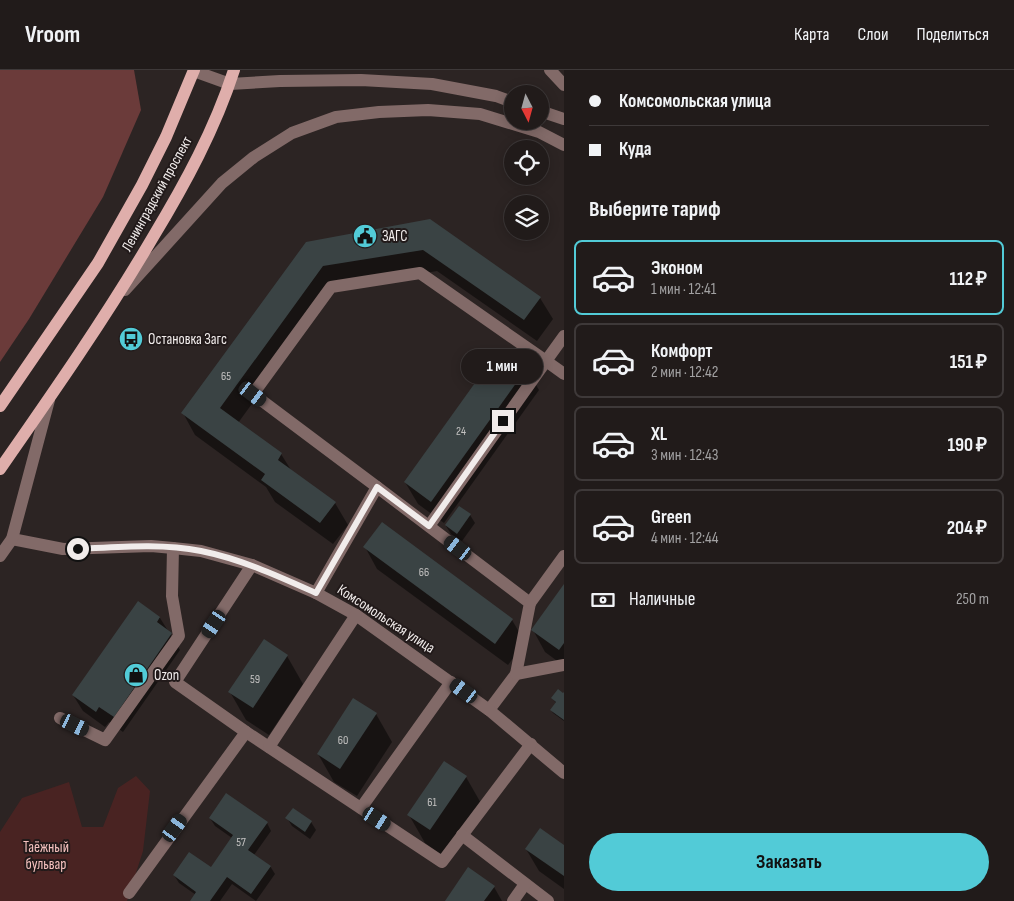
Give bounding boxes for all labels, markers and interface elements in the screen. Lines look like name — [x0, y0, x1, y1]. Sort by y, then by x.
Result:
text: Vroom — [25, 20, 80, 49]
text: Карта — [794, 24, 830, 45]
text: Слои — [858, 24, 889, 45]
text: Поделиться — [917, 24, 989, 45]
north arrow — [504, 85, 549, 130]
map controls — [504, 85, 549, 240]
text: Комсомольская улица — [619, 90, 771, 113]
street label: Ленинградский проспект — [117, 133, 197, 255]
text: Куда — [619, 138, 652, 161]
button: locate — [504, 140, 549, 185]
button: layers — [504, 195, 549, 240]
text: Выберите тариф — [589, 196, 721, 223]
public building icon: ЗАГС — [352, 223, 378, 249]
place label: ЗАГС — [382, 227, 408, 246]
icon: car — [591, 255, 636, 300]
text: Эконом — [651, 257, 703, 280]
text: 112 ₽ — [950, 268, 987, 291]
text: 1 мин · 12:41 — [651, 280, 716, 299]
bus stop icon: Остановка Загс — [118, 326, 144, 352]
place label: Остановка Загс — [148, 330, 227, 349]
icon: car — [591, 338, 636, 383]
text: Комфорт — [651, 340, 713, 363]
callout: 1 мин — [462, 348, 544, 384]
text: 151 ₽ — [950, 351, 987, 374]
text: 1 мин — [486, 357, 518, 376]
text: 2 мин · 12:42 — [651, 363, 718, 382]
house number: 65 — [221, 369, 231, 384]
car — [236, 379, 269, 409]
route end — [492, 410, 514, 432]
icon: car — [591, 421, 636, 466]
text: XL — [651, 423, 667, 446]
house number: 24 — [456, 424, 466, 439]
text: 190 ₽ — [947, 434, 987, 457]
text: 3 мин · 12:43 — [651, 446, 719, 465]
icon: car — [591, 504, 636, 549]
text: Green — [651, 506, 691, 529]
text: 204 ₽ — [947, 517, 987, 540]
text: 4 мин · 12:44 — [651, 529, 719, 548]
car — [441, 533, 474, 563]
route start — [67, 538, 89, 560]
house number: 66 — [419, 565, 429, 580]
street label: Комсомольская улица — [334, 580, 439, 658]
icon: cash — [589, 586, 617, 614]
text: Наличные — [629, 588, 695, 611]
text: 250 m — [956, 590, 989, 609]
car — [199, 607, 228, 641]
shop icon: Ozon — [123, 662, 149, 688]
place label: Ozon — [154, 666, 179, 685]
house number: 59 — [250, 672, 260, 687]
car — [447, 676, 480, 706]
car — [58, 712, 91, 738]
house number: 60 — [338, 733, 348, 748]
house number: 61 — [427, 795, 438, 810]
car — [360, 805, 393, 833]
car — [160, 811, 189, 845]
button: Заказать — [589, 833, 989, 891]
house number: 57 — [236, 835, 246, 850]
park label: Таёжный бульвар — [23, 838, 69, 874]

